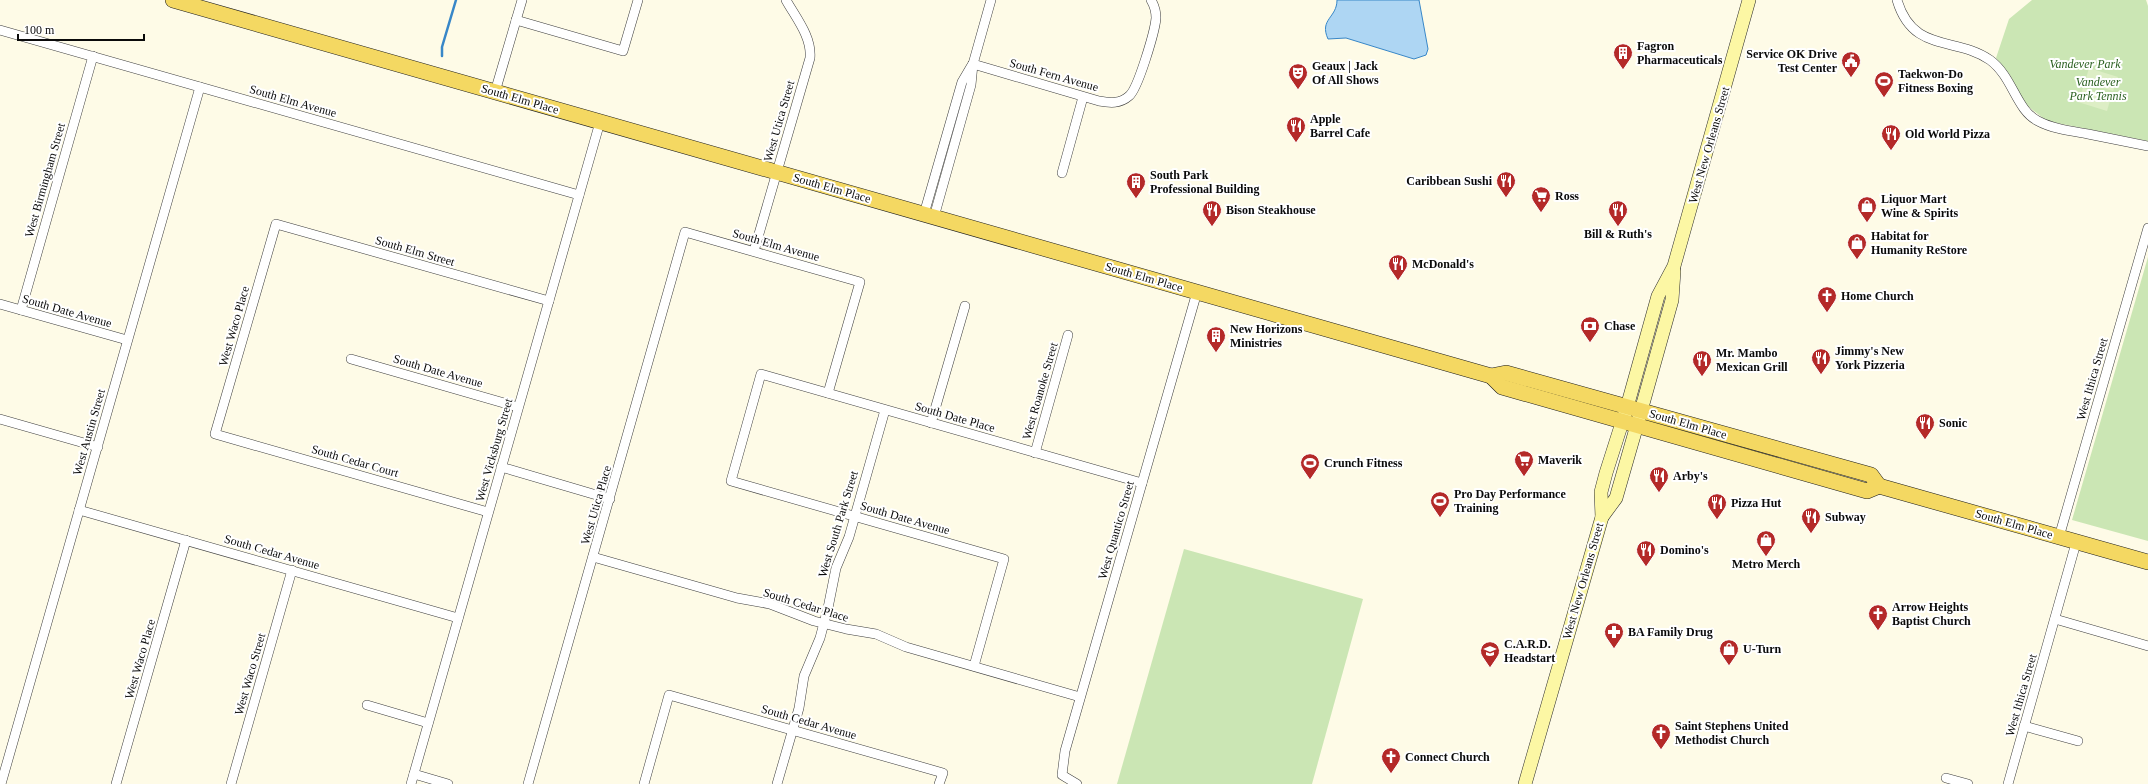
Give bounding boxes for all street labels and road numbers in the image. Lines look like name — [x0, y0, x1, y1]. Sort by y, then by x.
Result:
street label: South Fern Avenue — [1008, 56, 1100, 94]
street label: West Utica Street — [761, 78, 797, 163]
street label: South Elm Place — [480, 81, 560, 117]
street label: South Elm Avenue — [248, 82, 338, 120]
street label: West New Orleans Street — [1686, 84, 1733, 205]
street label: West Birmingham Street — [22, 121, 68, 239]
street label: South Elm Place — [792, 170, 872, 206]
street label: South Elm Avenue — [731, 226, 821, 264]
street label: South Elm Street — [374, 233, 457, 269]
street label: South Elm Place — [1104, 259, 1184, 295]
street label: West Waco Place — [216, 284, 252, 368]
street label: South Date Avenue — [21, 292, 113, 330]
street label: West Ithica Street — [2074, 336, 2111, 422]
street label: West Roanoke Street — [1019, 340, 1061, 441]
street label: South Date Avenue — [392, 352, 484, 390]
street label: West Austin Street — [70, 387, 108, 477]
street label: West Vicksburg Street — [473, 396, 516, 503]
street label: South Date Place — [913, 399, 997, 435]
street label: South Elm Place — [1648, 406, 1728, 442]
street label: South Cedar Court — [310, 442, 401, 480]
street label: West Utica Place — [578, 464, 614, 546]
street label: West South Park Street — [815, 468, 861, 579]
street label: West Quantico Street — [1095, 479, 1137, 581]
street label: South Date Avenue — [859, 499, 951, 537]
street label: South Elm Place — [1974, 506, 2054, 542]
street label: West New Orleans Street — [1560, 520, 1607, 641]
street label: South Cedar Avenue — [223, 532, 321, 572]
street label: South Cedar Place — [762, 585, 850, 625]
street label: West Waco Place — [122, 617, 158, 701]
street label: West Waco Street — [232, 631, 269, 717]
street label: West Ithica Street — [2003, 652, 2040, 738]
street label: South Cedar Avenue — [760, 702, 858, 742]

